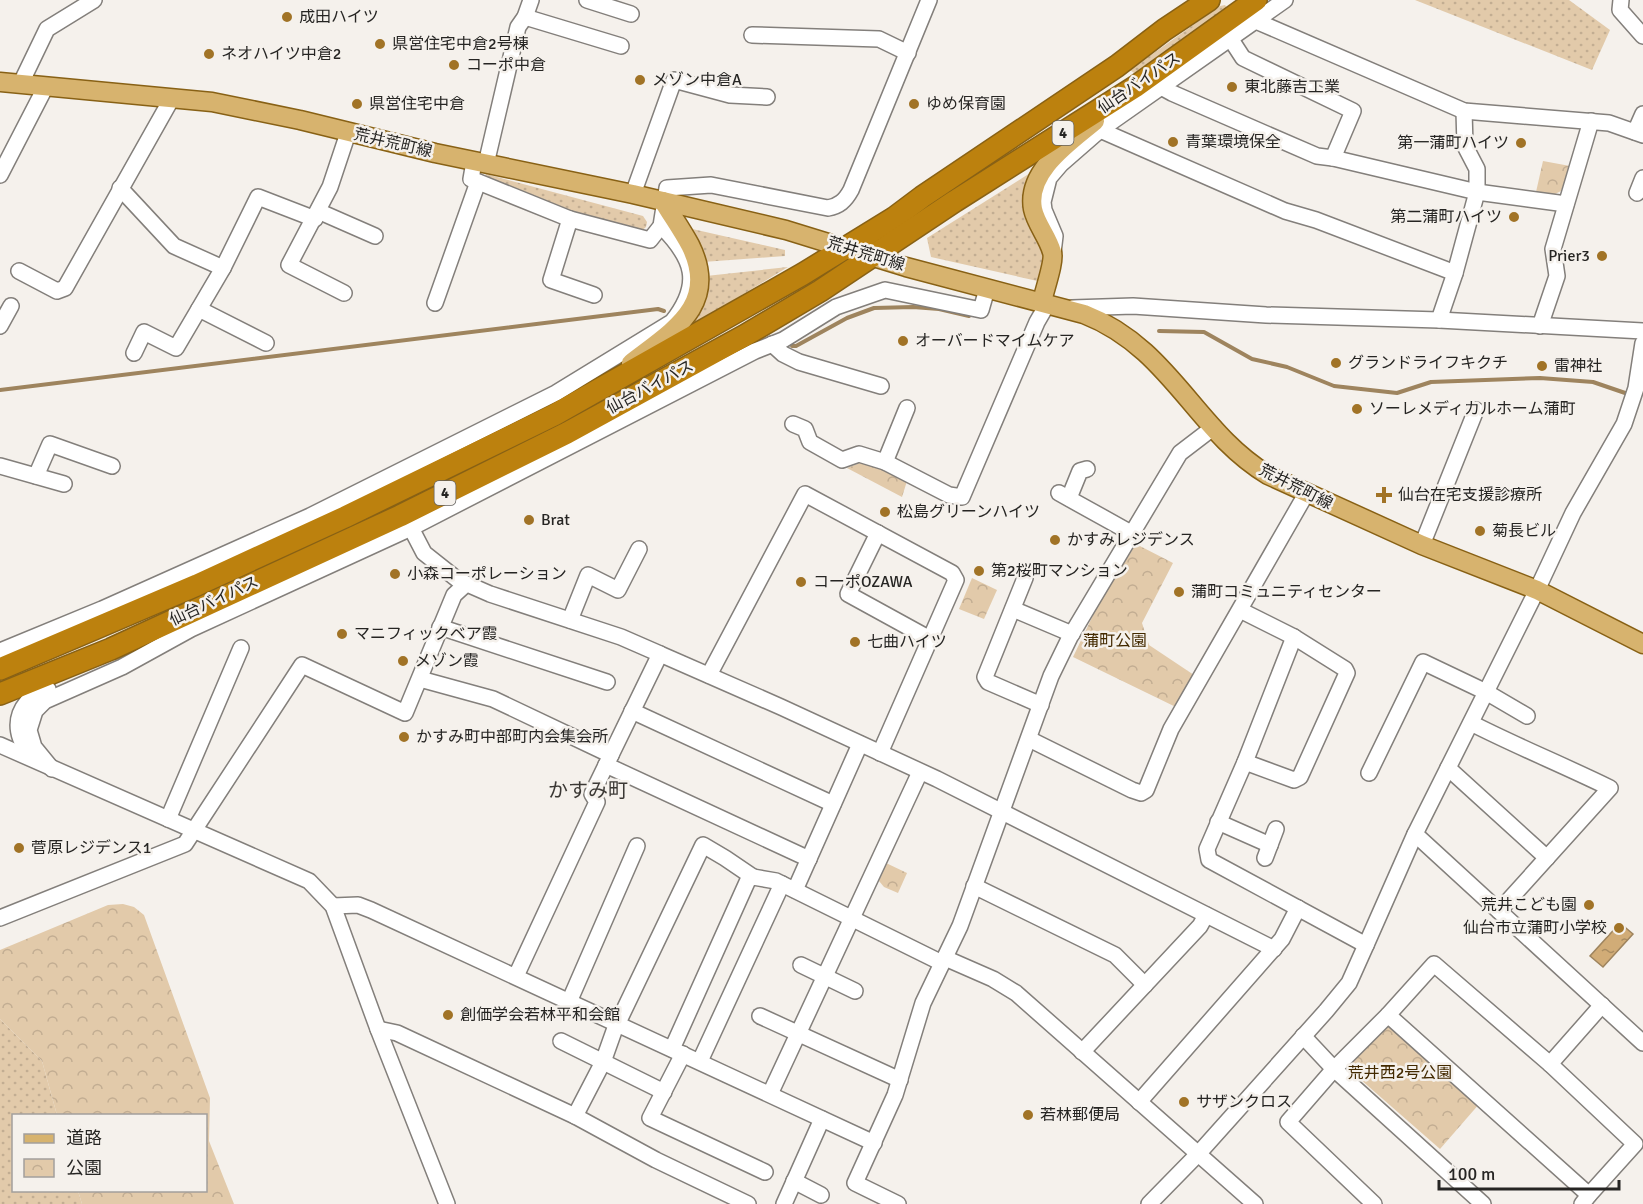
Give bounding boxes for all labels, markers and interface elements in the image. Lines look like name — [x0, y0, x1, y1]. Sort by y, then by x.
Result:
place label: 成田ハイツ — [299, 7, 379, 27]
marker: 成田ハイツ — [280, 10, 294, 24]
place label: 県営住宅中倉2号棟 — [392, 34, 529, 54]
marker: 県営住宅中倉2号棟 — [373, 37, 387, 51]
place label: ネオハイツ中倉2 — [221, 44, 341, 64]
marker: ネオハイツ中倉2 — [202, 47, 216, 61]
street label: 仙台バイパス — [1094, 48, 1184, 118]
place label: コーポ中倉 — [466, 55, 546, 75]
marker: コーポ中倉 — [447, 58, 461, 72]
place label: メゾン中倉A — [652, 70, 742, 90]
marker: メゾン中倉A — [633, 73, 647, 87]
place label: 東北藤吉工業 — [1244, 77, 1340, 97]
marker: 東北藤吉工業 — [1225, 80, 1239, 94]
place label: 県営住宅中倉 — [369, 94, 465, 114]
place label: ゆめ保育園 — [926, 94, 1006, 114]
marker: 県営住宅中倉 — [350, 97, 364, 111]
marker: ゆめ保育園 — [907, 97, 921, 111]
road number: 4 — [1052, 121, 1074, 145]
street label: 荒井荒町線 — [352, 124, 434, 162]
place label: 青葉環境保全 — [1185, 132, 1281, 152]
place label: 第一蒲町ハイツ — [1397, 133, 1509, 153]
marker: 青葉環境保全 — [1166, 135, 1180, 149]
marker: 第一蒲町ハイツ — [1514, 136, 1528, 150]
place label: 第二蒲町ハイツ — [1390, 207, 1502, 227]
marker: 第二蒲町ハイツ — [1507, 210, 1521, 224]
street label: 荒井荒町線 — [825, 233, 907, 275]
place label: Prier3 — [1548, 246, 1590, 266]
marker: Prier3 — [1595, 249, 1609, 263]
place label: オーバードマイムケア — [915, 331, 1075, 351]
marker: オーバードマイムケア — [896, 334, 910, 348]
place label: グランドライフキクチ — [1348, 353, 1508, 373]
street label: 仙台バイパス — [603, 356, 697, 418]
marker: グランドライフキクチ — [1329, 356, 1343, 370]
place label: 雷神社 — [1554, 356, 1602, 376]
marker: 雷神社 — [1535, 359, 1549, 373]
place label: ソーレメディカルホーム蒲町 — [1369, 399, 1575, 419]
marker: ソーレメディカルホーム蒲町 — [1350, 402, 1364, 416]
street label: 荒井荒町線 — [1256, 460, 1336, 514]
road number: 4 — [434, 481, 456, 505]
place label: 仙台在宅支援診療所 — [1398, 485, 1542, 505]
marker: 仙台在宅支援診療所 — [1375, 486, 1393, 504]
place label: 松島グリーンハイツ — [897, 502, 1040, 522]
marker: 松島グリーンハイツ — [878, 505, 892, 519]
place label: Brat — [541, 510, 570, 530]
marker: Brat — [522, 513, 536, 527]
place label: 菊長ビル — [1492, 521, 1556, 541]
marker: 菊長ビル — [1473, 524, 1487, 538]
place label: かすみレジデンス — [1067, 530, 1195, 550]
marker: かすみレジデンス — [1048, 533, 1062, 547]
place label: 第2桜町マンション — [991, 561, 1128, 581]
place label: 小森コーポレーション — [407, 564, 567, 584]
marker: 第2桜町マンション — [972, 564, 986, 578]
marker: 小森コーポレーション — [388, 567, 402, 581]
street label: 仙台バイパス — [166, 572, 262, 630]
place label: コーポOZAWA — [813, 572, 913, 592]
marker: コーポOZAWA — [794, 575, 808, 589]
place label: 蒲町コミュニティセンター — [1191, 582, 1382, 602]
marker: 蒲町コミュニティセンター — [1172, 585, 1186, 599]
place label: マニフィックベア霞 — [354, 624, 498, 644]
marker: マニフィックベア霞 — [335, 627, 349, 641]
park label: 蒲町公園 — [1083, 631, 1147, 651]
place label: 七曲ハイツ — [867, 632, 947, 652]
marker: 七曲ハイツ — [848, 635, 862, 649]
place label: メゾン霞 — [415, 651, 479, 671]
marker: メゾン霞 — [396, 654, 410, 668]
place label: かすみ町中部町内会集会所 — [416, 727, 608, 747]
marker: かすみ町中部町内会集会所 — [397, 730, 411, 744]
district label: かすみ町 — [548, 778, 628, 803]
place label: 菅原レジデンス1 — [31, 838, 151, 858]
marker: 菅原レジデンス1 — [12, 841, 26, 855]
place label: 荒井こども園 — [1481, 895, 1577, 915]
marker: 荒井こども園 — [1582, 898, 1596, 912]
place label: 仙台市立蒲町小学校 — [1463, 918, 1607, 938]
marker: 仙台市立蒲町小学校 — [1612, 921, 1626, 935]
place label: 創価学会若林平和会館 — [460, 1005, 620, 1025]
marker: 創価学会若林平和会館 — [441, 1008, 455, 1022]
park label: 荒井西2号公園 — [1348, 1063, 1452, 1083]
place label: サザンクロス — [1196, 1092, 1292, 1112]
marker: サザンクロス — [1177, 1095, 1191, 1109]
place label: 若林郵便局 — [1040, 1105, 1120, 1125]
marker: 若林郵便局 — [1021, 1108, 1035, 1122]
legend — [12, 1114, 207, 1192]
text: 道路 — [66, 1127, 102, 1149]
scale bar — [1439, 1153, 1619, 1191]
text: 公園 — [66, 1157, 102, 1179]
text: 100 m — [1448, 1163, 1495, 1185]

